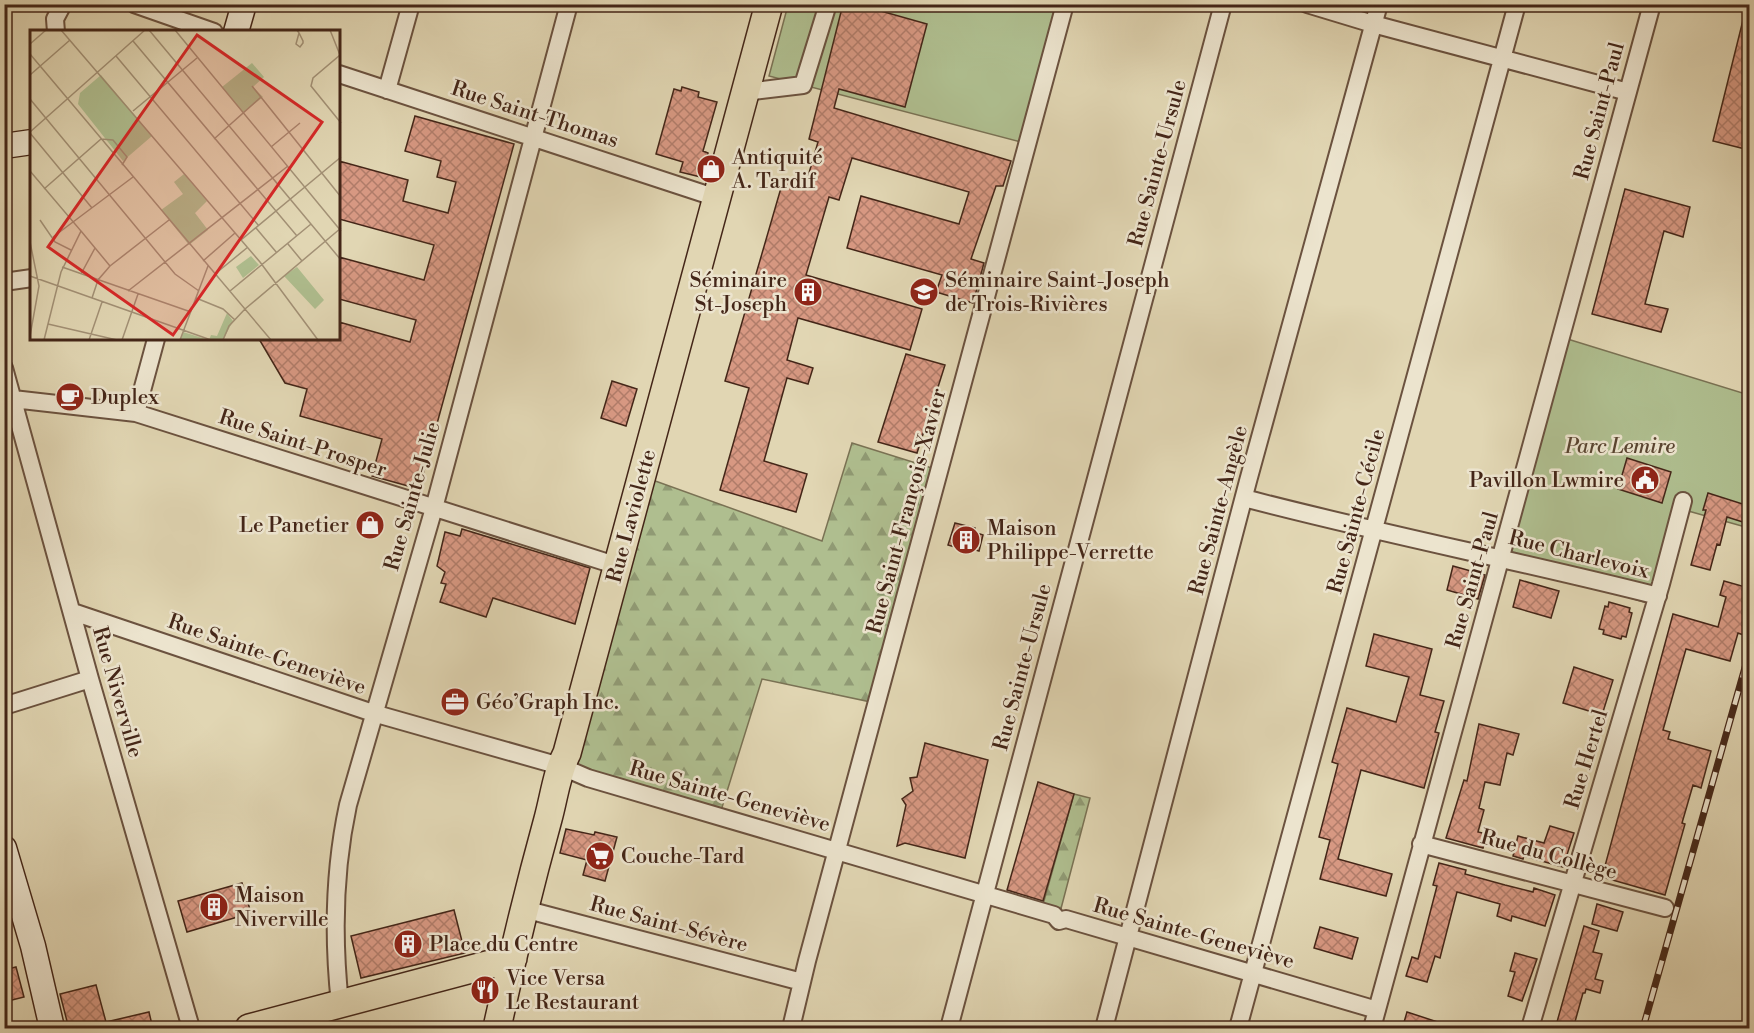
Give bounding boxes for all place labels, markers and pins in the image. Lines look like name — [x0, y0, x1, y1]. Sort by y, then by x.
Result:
place label: Antiquité A. Tardif — [731, 145, 823, 195]
shop icon: Antiquité A. Tardif — [695, 153, 727, 185]
place label: Séminaire St-Joseph — [689, 268, 787, 318]
place label: Séminaire Saint-Joseph de Trois‑Rivières — [945, 268, 1170, 318]
building icon: Séminaire St-Joseph — [792, 276, 824, 308]
school or university icon: Séminaire Saint-Joseph de Trois‑Rivières — [908, 276, 940, 308]
cafe icon: Duplex — [54, 381, 86, 413]
place label: Duplex — [91, 385, 159, 411]
public building icon: Pavillon Lwmire — [1629, 464, 1661, 496]
place label: Pavillon Lwmire — [1469, 468, 1624, 494]
shop icon: Le Panetier — [354, 509, 386, 541]
place label: Le Panetier — [239, 513, 349, 539]
place label: Maison Philippe-Verrette — [987, 516, 1154, 566]
building icon: Maison Philippe-Verrette — [950, 524, 982, 556]
office icon: Géo’Graph Inc. — [439, 686, 471, 718]
place label: Géo’Graph Inc. — [476, 690, 619, 716]
supermarket icon: Couche-Tard — [584, 840, 616, 872]
place label: Couche-Tard — [621, 844, 744, 870]
place label: Maison Niverville — [235, 883, 329, 933]
building icon: Maison Niverville — [198, 891, 230, 923]
building icon: Place du Centre — [392, 928, 424, 960]
place label: Place du Centre — [429, 932, 578, 958]
place label: Vice Versa Le Restaurant — [505, 966, 640, 1016]
restaurant icon: Vice Versa Le Restaurant — [469, 974, 501, 1006]

